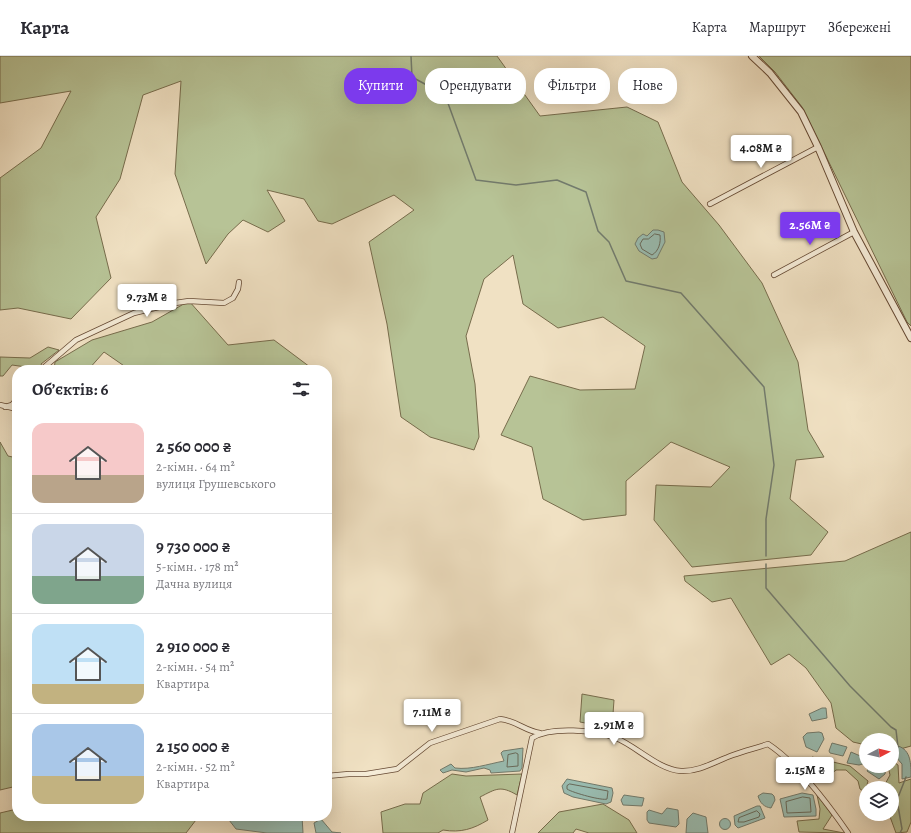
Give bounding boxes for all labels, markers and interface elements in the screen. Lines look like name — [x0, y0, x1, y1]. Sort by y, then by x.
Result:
text: Карта — [20, 15, 69, 41]
text: Карта — [692, 18, 727, 37]
text: Маршрут — [749, 18, 806, 37]
text: Збережені — [828, 18, 891, 37]
chip: Купити — [344, 68, 417, 104]
chip: Орендувати — [425, 68, 526, 104]
chip: Фільтри — [534, 68, 610, 104]
chip: Нове — [618, 68, 677, 104]
pin: 4.08M ₴ — [724, 135, 798, 169]
text: 4.08M ₴ — [740, 139, 782, 156]
pin: 2.56M ₴ — [773, 212, 847, 246]
text: 2.56M ₴ — [789, 216, 831, 233]
pin: 9.73M ₴ — [110, 284, 184, 318]
text: 9.73M ₴ — [127, 288, 167, 305]
text: Об’єктів: 6 — [32, 378, 108, 401]
icon: filters — [290, 378, 312, 400]
text: 2 560 000 ₴ — [156, 435, 232, 458]
icon: home — [64, 439, 112, 487]
text: 2-кімн. · 64 m² — [156, 458, 235, 475]
text: вулиця Грушевського — [156, 475, 276, 492]
text: 9 730 000 ₴ — [156, 535, 231, 558]
icon: home — [64, 540, 112, 588]
text: 5-кімн. · 178 m² — [156, 558, 239, 575]
text: Дачна вулиця — [156, 575, 232, 592]
text: 2 910 000 ₴ — [156, 635, 230, 658]
icon: home — [64, 640, 112, 688]
text: 2-кімн. · 54 m² — [156, 658, 234, 675]
text: Квартира — [156, 675, 210, 692]
pin: 7.11M ₴ — [395, 699, 469, 733]
text: 7.11M ₴ — [413, 703, 451, 720]
pin: 2.91M ₴ — [577, 712, 651, 746]
text: 2.91M ₴ — [594, 716, 634, 733]
north arrow — [859, 733, 899, 773]
map controls — [859, 733, 899, 821]
text: 2 150 000 ₴ — [156, 735, 230, 758]
icon: home — [64, 740, 112, 788]
pin: 2.15M ₴ — [768, 757, 842, 791]
text: 2-кімн. · 52 m² — [156, 758, 235, 775]
text: 2.15M ₴ — [785, 761, 825, 778]
text: Квартира — [156, 775, 210, 792]
button: layers — [859, 781, 899, 821]

